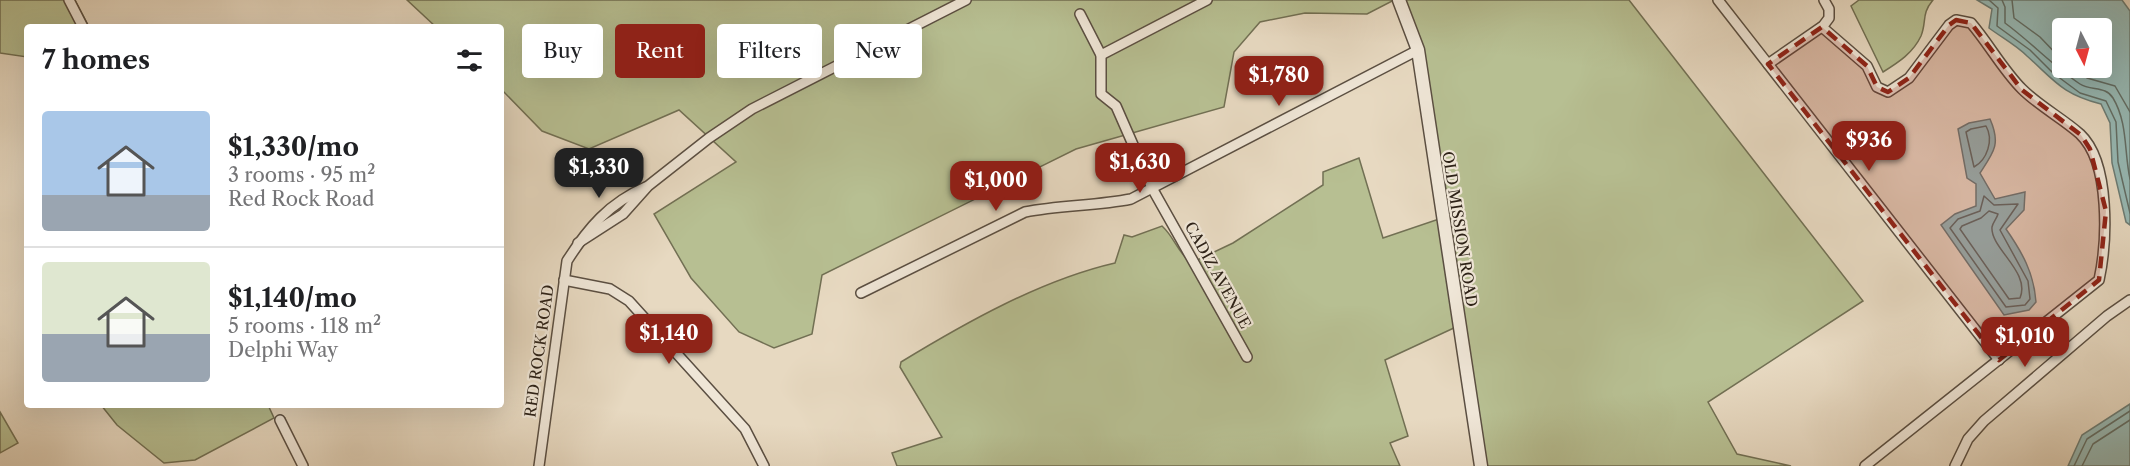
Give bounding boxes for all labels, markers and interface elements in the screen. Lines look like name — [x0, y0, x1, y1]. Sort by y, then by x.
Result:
north arrow — [2052, 18, 2112, 78]
map controls — [2052, 18, 2112, 78]
chip: Buy — [522, 24, 603, 78]
chip: Rent — [615, 24, 705, 78]
chip: Filters — [717, 24, 822, 78]
chip: New — [834, 24, 922, 78]
text: 7 homes — [42, 44, 150, 76]
icon: filters — [453, 44, 486, 77]
pin: $1,780 — [1230, 56, 1328, 107]
text: $1,780 — [1249, 63, 1309, 87]
pin: $936 — [1833, 121, 1905, 172]
text: $936 — [1846, 128, 1892, 152]
text: $1,330/mo — [228, 131, 359, 163]
icon: home — [90, 135, 162, 207]
pin: $1,630 — [1091, 143, 1189, 194]
pin: $1,330 — [550, 148, 648, 199]
text: $1,630 — [1109, 150, 1171, 174]
street label: OLD MISSION ROAD — [1438, 150, 1482, 308]
text: $1,330 — [568, 155, 630, 179]
pin: $1,000 — [947, 161, 1045, 212]
text: 3 rooms · 95 m² — [228, 163, 375, 187]
text: $1,000 — [964, 168, 1028, 192]
text: Red Rock Road — [228, 187, 374, 211]
street label: CADIZ AVENUE — [1181, 218, 1255, 332]
text: $1,140/mo — [228, 282, 357, 314]
street label: RED ROCK ROAD — [520, 283, 558, 419]
icon: home — [90, 286, 162, 358]
text: 5 rooms · 118 m² — [228, 314, 381, 338]
pin: $1,140 — [620, 314, 718, 365]
pin: $1,010 — [1976, 317, 2074, 368]
text: $1,140 — [639, 321, 699, 345]
text: $1,010 — [1995, 324, 2055, 348]
text: Delphi Way — [228, 338, 338, 362]

